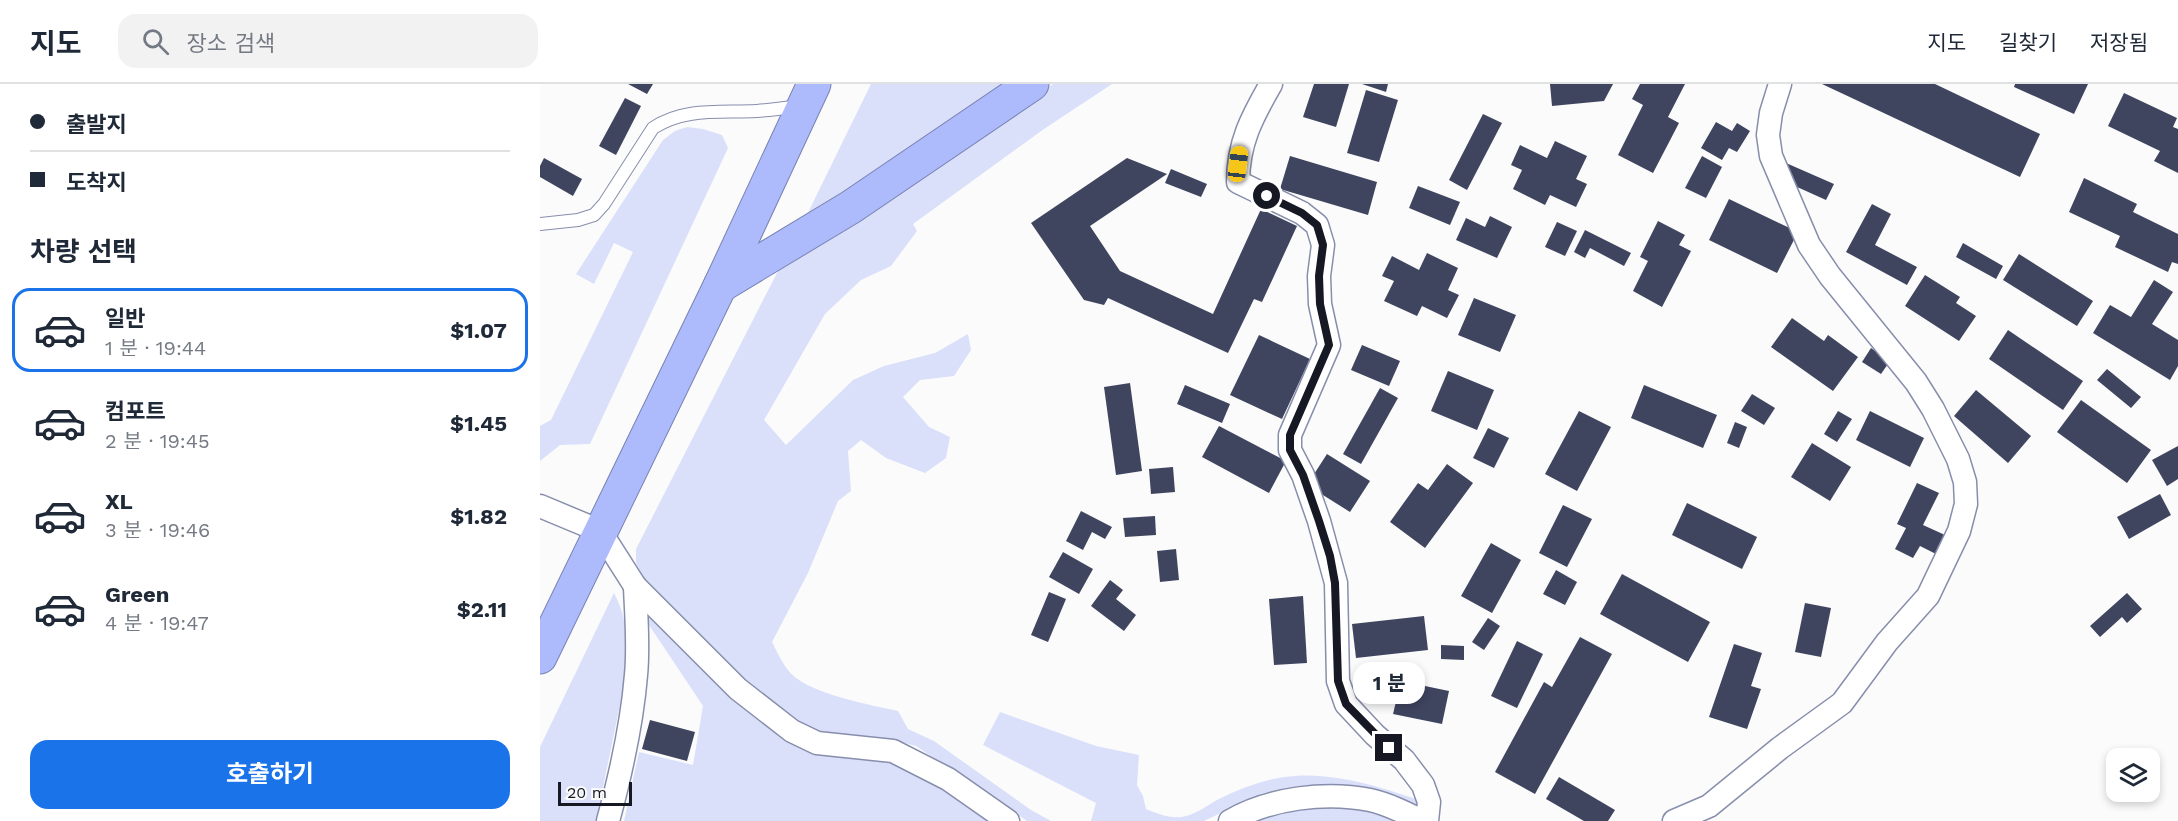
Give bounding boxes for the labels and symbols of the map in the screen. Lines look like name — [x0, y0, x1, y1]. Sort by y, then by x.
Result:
car — [1227, 145, 1249, 183]
route start — [1253, 182, 1280, 209]
callout: 1 분 — [1353, 661, 1425, 703]
route end — [1375, 734, 1402, 761]
scale bar — [558, 779, 632, 806]

